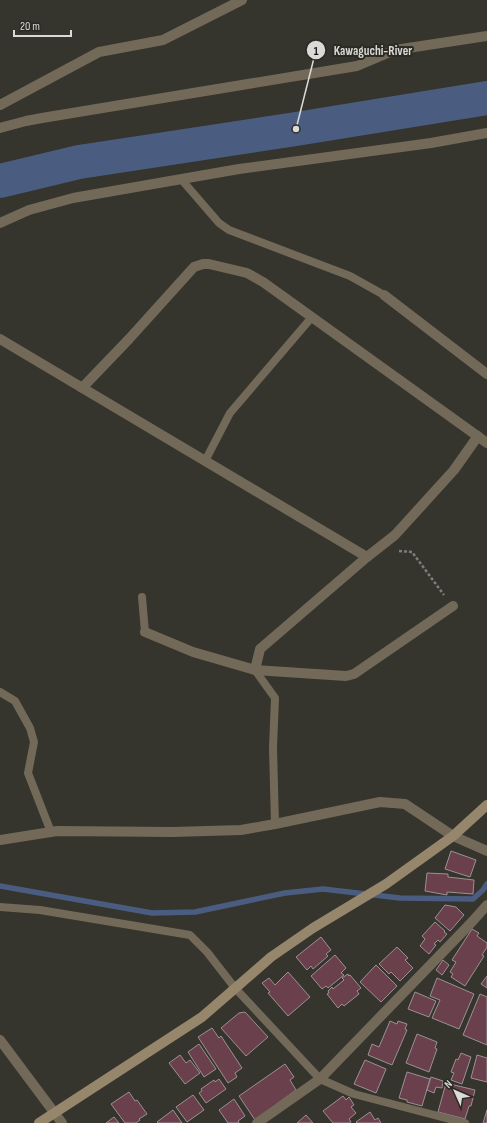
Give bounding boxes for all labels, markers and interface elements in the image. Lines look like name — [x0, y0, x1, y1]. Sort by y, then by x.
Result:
scale bar — [14, 12, 71, 38]
text: 20 m — [20, 19, 40, 34]
callout: Kawaguchi-River — [306, 38, 420, 63]
text: Kawaguchi-River — [334, 43, 412, 59]
text: 1 — [314, 44, 319, 59]
north arrow — [435, 1071, 475, 1111]
text: N — [442, 1078, 455, 1091]

